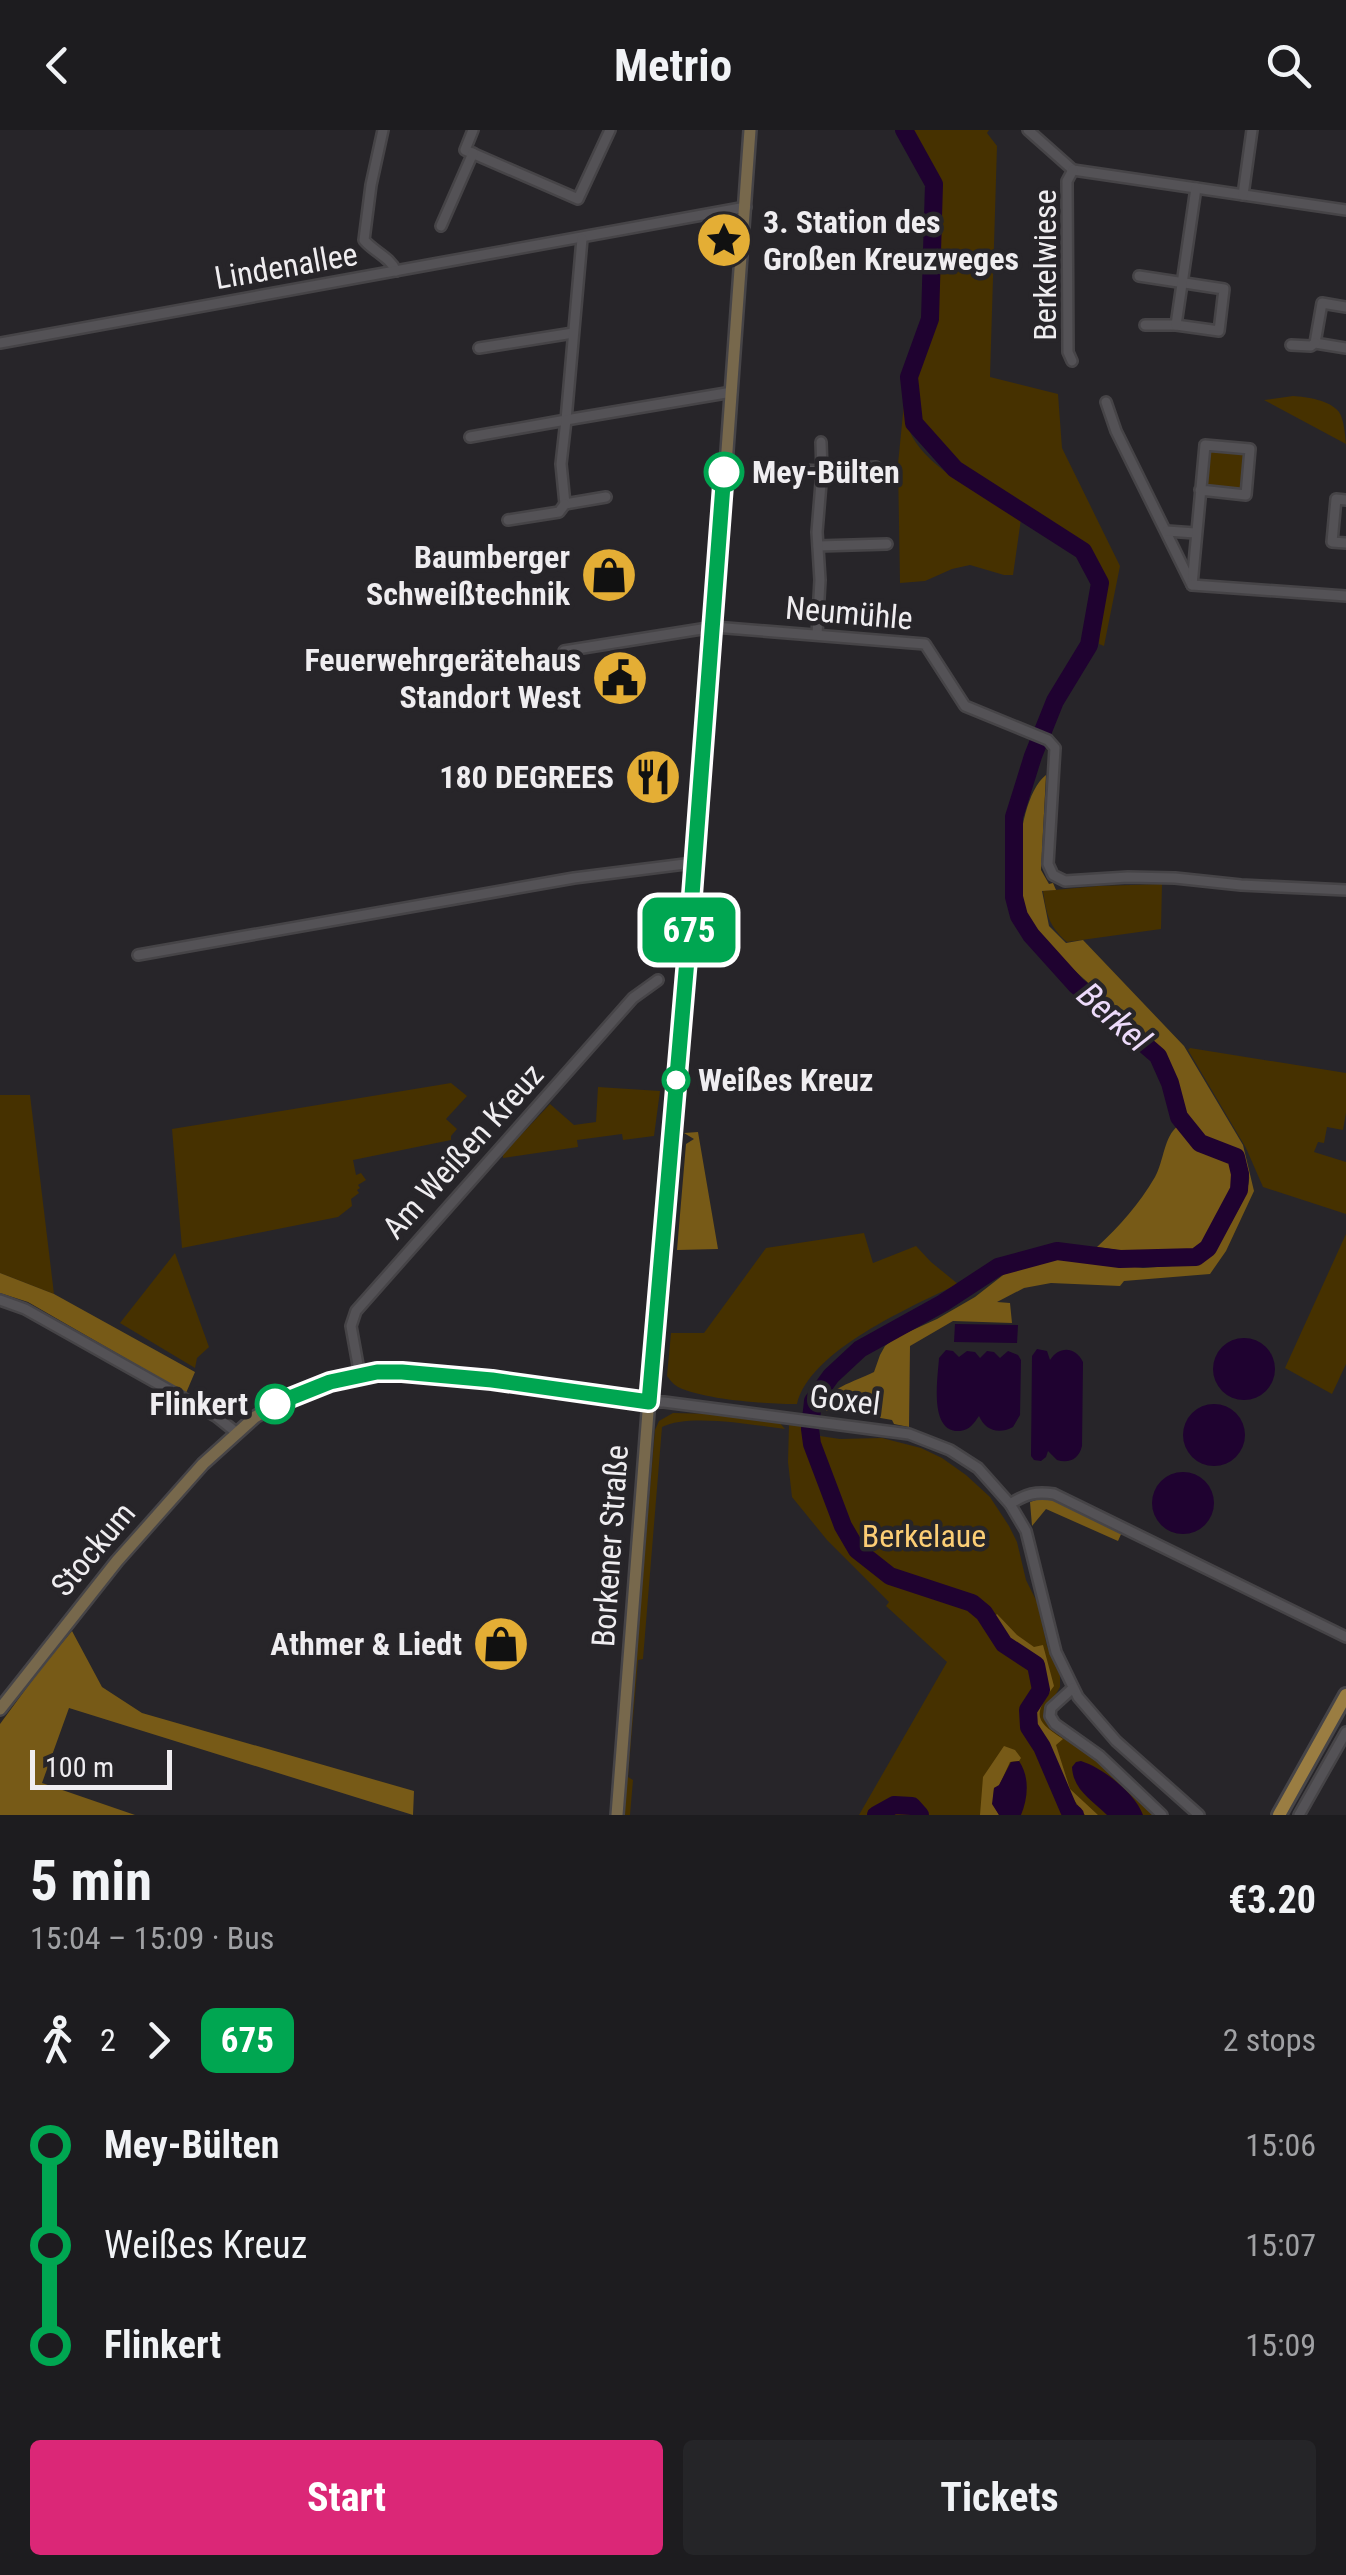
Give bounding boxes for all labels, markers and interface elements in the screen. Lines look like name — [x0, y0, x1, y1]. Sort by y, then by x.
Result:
icon: back — [30, 38, 85, 93]
icon: search — [1261, 38, 1316, 93]
text: Metrio — [614, 39, 732, 92]
street label: Berkelwiese — [1026, 189, 1064, 341]
place label: 3. Station des Großen Kreuzweges — [763, 203, 1019, 278]
place icon: 3. Station des Großen Kreuzweges — [694, 210, 754, 270]
street label: Lindenallee — [212, 235, 360, 297]
marker: Mey-Bülten — [705, 453, 743, 491]
place label: Mey-Bülten — [752, 453, 900, 491]
place label: Baumberger Schweißtechnik — [366, 538, 571, 613]
shop icon: Baumberger Schweißtechnik — [579, 545, 639, 605]
street label: Neumühle — [784, 589, 914, 637]
place label: Feuerwehrgerätehaus Standort West — [304, 641, 581, 716]
public building icon: Feuerwehrgerätehaus Standort West — [590, 648, 650, 708]
restaurant icon: 180 DEGREES — [623, 747, 683, 807]
place label: 180 DEGREES — [439, 758, 614, 796]
line badge: 675 — [632, 898, 746, 962]
text: 675 — [662, 910, 716, 951]
water label: Berkel — [1069, 974, 1159, 1061]
street label: Am Weißen Kreuz — [375, 1056, 551, 1246]
place label: Weißes Kreuz — [698, 1061, 873, 1099]
marker: Weißes Kreuz — [663, 1067, 689, 1093]
street label: Goxel — [808, 1377, 882, 1423]
place label: Flinkert — [149, 1385, 248, 1423]
marker: Flinkert — [256, 1385, 294, 1423]
street label: Borkener Straße — [584, 1444, 636, 1648]
street label: Stockum — [43, 1494, 143, 1604]
park label: Berkelaue — [862, 1517, 986, 1555]
shop icon: Athmer & Liedt — [471, 1614, 531, 1674]
place label: Athmer & Liedt — [270, 1625, 462, 1663]
scale bar — [30, 1745, 172, 1790]
text: 100 m — [45, 1751, 114, 1784]
text: 5 min — [30, 1849, 152, 1913]
text: €3.20 — [1228, 1878, 1316, 1922]
text: 15:04 – 15:09 · Bus — [30, 1919, 274, 1957]
icon: walk — [30, 2013, 85, 2068]
icon: forward — [131, 2013, 186, 2068]
text: 675 — [221, 2020, 274, 2061]
text: 2 — [100, 2021, 116, 2059]
text: 2 stops — [1223, 2021, 1316, 2059]
text: Mey-Bülten — [104, 2123, 280, 2167]
text: 15:06 — [1245, 2126, 1316, 2164]
text: Weißes Kreuz — [104, 2223, 307, 2267]
text: 15:07 — [1245, 2226, 1316, 2264]
text: Flinkert — [104, 2323, 221, 2367]
text: 15:09 — [1245, 2326, 1316, 2364]
button: Start — [30, 2440, 663, 2555]
button: Tickets — [683, 2440, 1316, 2555]

